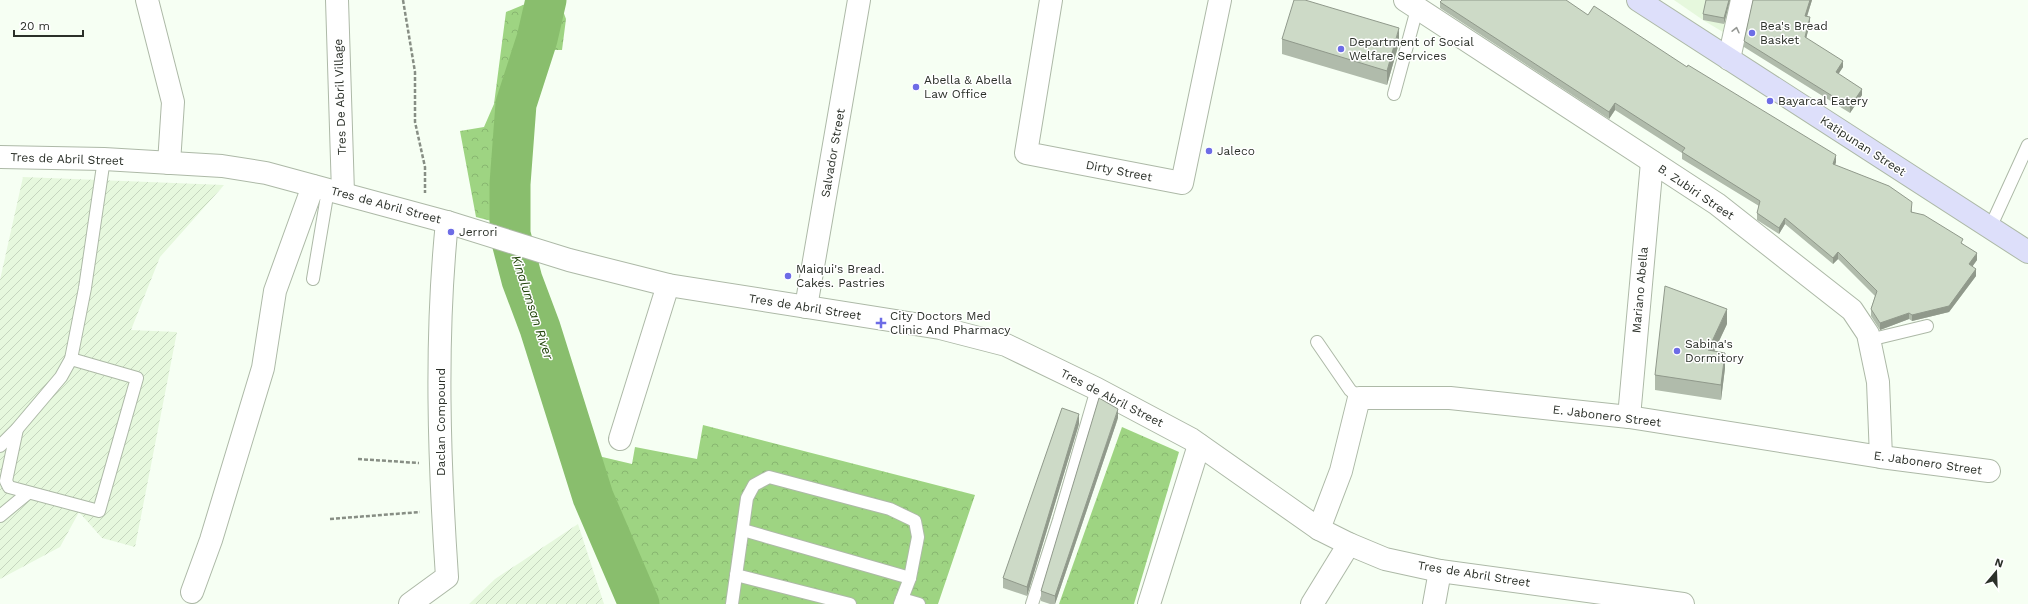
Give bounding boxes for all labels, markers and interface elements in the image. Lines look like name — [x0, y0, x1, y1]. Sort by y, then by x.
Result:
scale bar — [14, 12, 83, 38]
text: 20 m — [20, 19, 50, 33]
place label: Bea's Bread Basket — [1760, 19, 1828, 47]
one-way arrow — [1731, 26, 1739, 33]
marker: Bea's Bread Basket — [1747, 28, 1757, 38]
place label: Department of Social Welfare Services — [1349, 35, 1474, 63]
street label: Tres De Abril Village — [331, 38, 349, 155]
marker: Department of Social Welfare Services — [1336, 44, 1346, 54]
place label: Abella & Abella Law Office — [924, 73, 1012, 101]
marker: Abella & Abella Law Office — [911, 82, 921, 92]
place label: Bayarcal Eatery — [1778, 94, 1869, 108]
marker: Bayarcal Eatery — [1765, 96, 1775, 106]
street label: Salvador Street — [818, 107, 848, 199]
street label: Katipunan Street — [1818, 113, 1908, 179]
place label: Jaleco — [1217, 144, 1255, 158]
marker: Jaleco — [1204, 146, 1214, 156]
street label: Tres de Abril Street — [10, 150, 124, 168]
street label: Dirty Street — [1085, 158, 1153, 184]
street label: B. Zubiri Street — [1655, 161, 1737, 223]
street label: Tres de Abril Street — [329, 184, 443, 226]
place label: Jerrori — [459, 225, 498, 239]
marker: Jerrori — [446, 227, 456, 237]
street label: Mariano Abella — [1629, 246, 1651, 334]
water label: Kinalumsan River — [509, 253, 557, 362]
place label: Maiqui's Bread. Cakes. Pastries — [796, 262, 885, 290]
marker: Maiqui's Bread. Cakes. Pastries — [783, 271, 793, 281]
street label: Tres de Abril Street — [748, 291, 862, 323]
place label: City Doctors Med Clinic And Pharmacy — [890, 309, 1011, 337]
marker: City Doctors Med Clinic And Pharmacy — [875, 317, 887, 329]
place label: Sabina's Dormitory — [1685, 337, 1745, 365]
marker: Sabina's Dormitory — [1672, 346, 1682, 356]
street label: Tres de Abril Street — [1058, 366, 1166, 430]
street label: Daclan Compound — [434, 368, 448, 476]
street label: E. Jabonero Street — [1552, 402, 1662, 430]
street label: E. Jabonero Street — [1873, 448, 1983, 478]
north arrow — [1976, 552, 2016, 592]
text: N — [1993, 556, 2005, 570]
street label: Tres de Abril Street — [1417, 558, 1531, 590]

